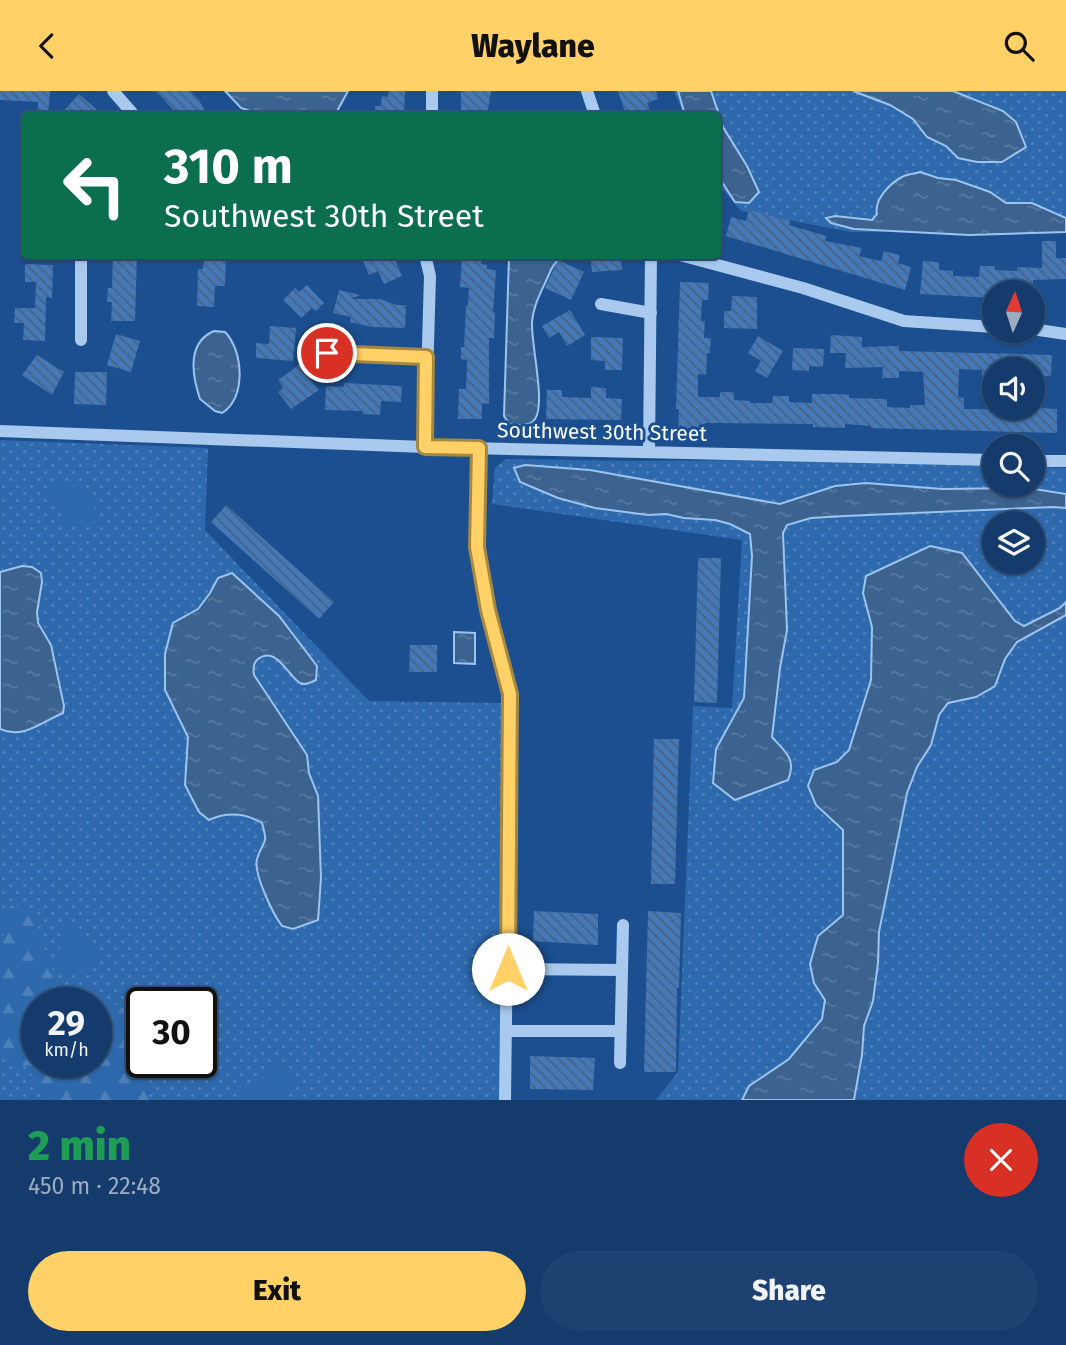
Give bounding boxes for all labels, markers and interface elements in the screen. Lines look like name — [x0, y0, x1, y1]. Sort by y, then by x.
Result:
icon: back — [28, 27, 66, 65]
text: Waylane — [471, 27, 595, 65]
icon: search — [1000, 27, 1038, 65]
text: 310 m — [164, 137, 293, 196]
icon: left — [49, 140, 140, 231]
text: Southwest 30th Street — [164, 197, 484, 235]
north arrow — [982, 280, 1045, 343]
map controls — [982, 280, 1045, 574]
pin — [297, 323, 357, 383]
icon: arrive — [308, 334, 346, 372]
button: sound — [982, 357, 1045, 420]
street label: Southwest 30th Street — [497, 417, 708, 447]
button: search — [982, 434, 1045, 497]
button: layers — [982, 511, 1045, 574]
position arrow — [471, 932, 545, 1006]
speed limit sign: 30 — [126, 987, 217, 1078]
text: 29 — [48, 1002, 85, 1044]
text: km/h — [44, 1039, 89, 1061]
text: 2 min — [28, 1121, 131, 1171]
button: close — [964, 1123, 1038, 1197]
text: 450 m · 22:48 — [28, 1172, 161, 1200]
button: Exit — [28, 1251, 526, 1331]
button: Share — [540, 1251, 1038, 1331]

